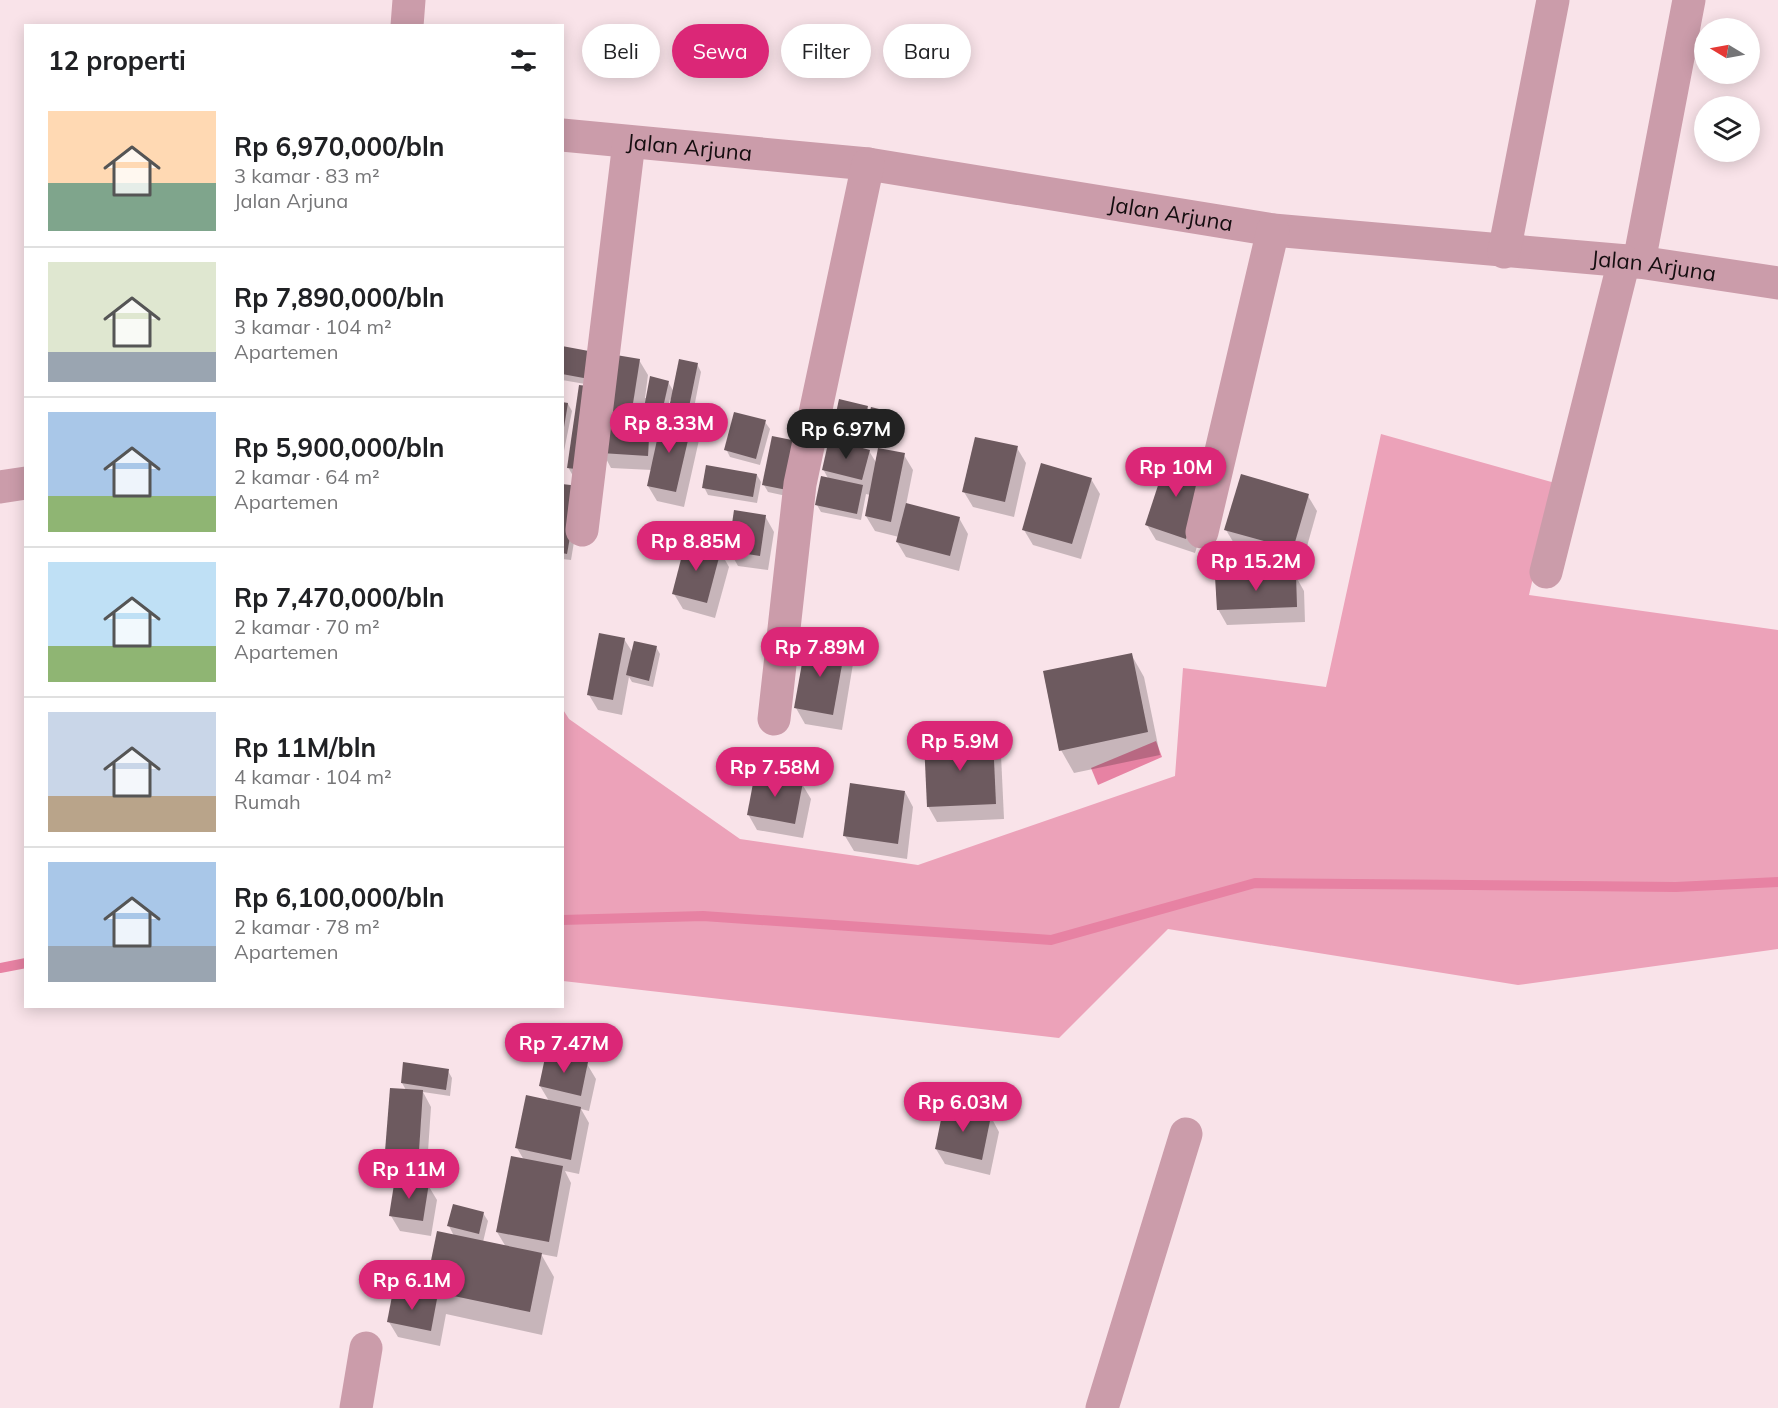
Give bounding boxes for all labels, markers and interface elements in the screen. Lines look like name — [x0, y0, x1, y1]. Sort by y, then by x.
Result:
north arrow — [1694, 18, 1760, 84]
map controls — [1694, 18, 1760, 162]
chip: Beli — [582, 24, 660, 78]
chip: Sewa — [672, 24, 769, 78]
chip: Filter — [781, 24, 871, 78]
chip: Baru — [883, 24, 971, 78]
text: 12 properti — [48, 44, 186, 77]
icon: filters — [507, 44, 540, 77]
button: layers — [1694, 96, 1760, 162]
street label: Jalan Arjuna — [625, 127, 753, 167]
text: Rp 6,970,000/bln — [234, 130, 444, 163]
icon: home — [96, 135, 168, 207]
text: 3 kamar · 83 m² — [234, 163, 380, 188]
text: Jalan Arjuna — [234, 188, 348, 213]
street label: Jalan Arjuna — [1106, 189, 1235, 237]
street label: Jalan Arjuna — [1590, 244, 1718, 287]
text: Rp 7,890,000/bln — [234, 281, 444, 314]
icon: home — [96, 286, 168, 358]
text: 3 kamar · 104 m² — [234, 314, 392, 339]
text: Apartemen — [234, 339, 338, 364]
pin: Rp 8.33M — [607, 403, 731, 454]
pin: Rp 6.97M — [784, 409, 908, 460]
text: Rp 8.33M — [624, 410, 714, 435]
text: Rp 6.97M — [801, 416, 891, 441]
text: Rp 5,900,000/bln — [234, 431, 444, 464]
icon: home — [96, 436, 168, 508]
pin: Rp 10M — [1127, 447, 1225, 498]
text: Rp 10M — [1139, 454, 1213, 479]
text: 2 kamar · 64 m² — [234, 464, 380, 489]
text: Apartemen — [234, 489, 338, 514]
pin: Rp 8.85M — [634, 521, 758, 572]
text: Rp 8.85M — [651, 528, 741, 553]
pin: Rp 15.2M — [1194, 541, 1318, 592]
text: Rp 15.2M — [1211, 548, 1301, 573]
text: Rp 7,470,000/bln — [234, 581, 444, 614]
icon: home — [96, 586, 168, 658]
text: 2 kamar · 70 m² — [234, 614, 380, 639]
pin: Rp 7.89M — [758, 627, 882, 678]
text: Rp 7.89M — [775, 634, 865, 659]
text: Apartemen — [234, 639, 338, 664]
pin: Rp 5.9M — [905, 721, 1015, 772]
text: Rp 5.9M — [921, 728, 999, 753]
text: Rp 11M/bln — [234, 731, 376, 764]
icon: home — [96, 736, 168, 808]
pin: Rp 7.58M — [713, 747, 837, 798]
text: Rp 7.58M — [730, 754, 820, 779]
text: 4 kamar · 104 m² — [234, 764, 392, 789]
text: Rumah — [234, 789, 301, 814]
text: Rp 6,100,000/bln — [234, 881, 444, 914]
icon: home — [96, 886, 168, 958]
text: 2 kamar · 78 m² — [234, 914, 380, 939]
text: Apartemen — [234, 939, 338, 964]
pin: Rp 7.47M — [502, 1023, 626, 1074]
text: Rp 7.47M — [519, 1030, 609, 1055]
pin: Rp 6.03M — [901, 1082, 1025, 1133]
text: Rp 6.03M — [918, 1089, 1008, 1114]
pin: Rp 11M — [360, 1149, 458, 1200]
text: Rp 11M — [372, 1156, 446, 1181]
pin: Rp 6.1M — [357, 1260, 467, 1311]
text: Rp 6.1M — [373, 1267, 451, 1292]

